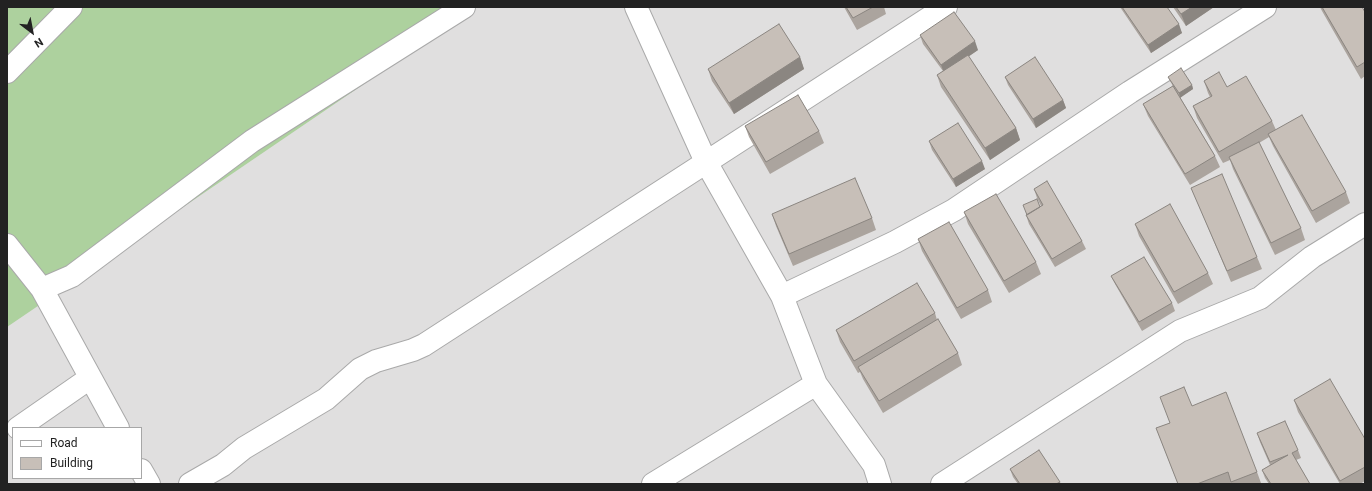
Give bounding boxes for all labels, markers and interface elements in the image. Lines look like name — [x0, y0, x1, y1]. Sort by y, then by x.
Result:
north arrow — [12, 12, 52, 52]
text: N — [32, 35, 45, 50]
legend — [12, 427, 142, 479]
text: Road — [50, 436, 78, 450]
text: Building — [50, 456, 93, 470]

